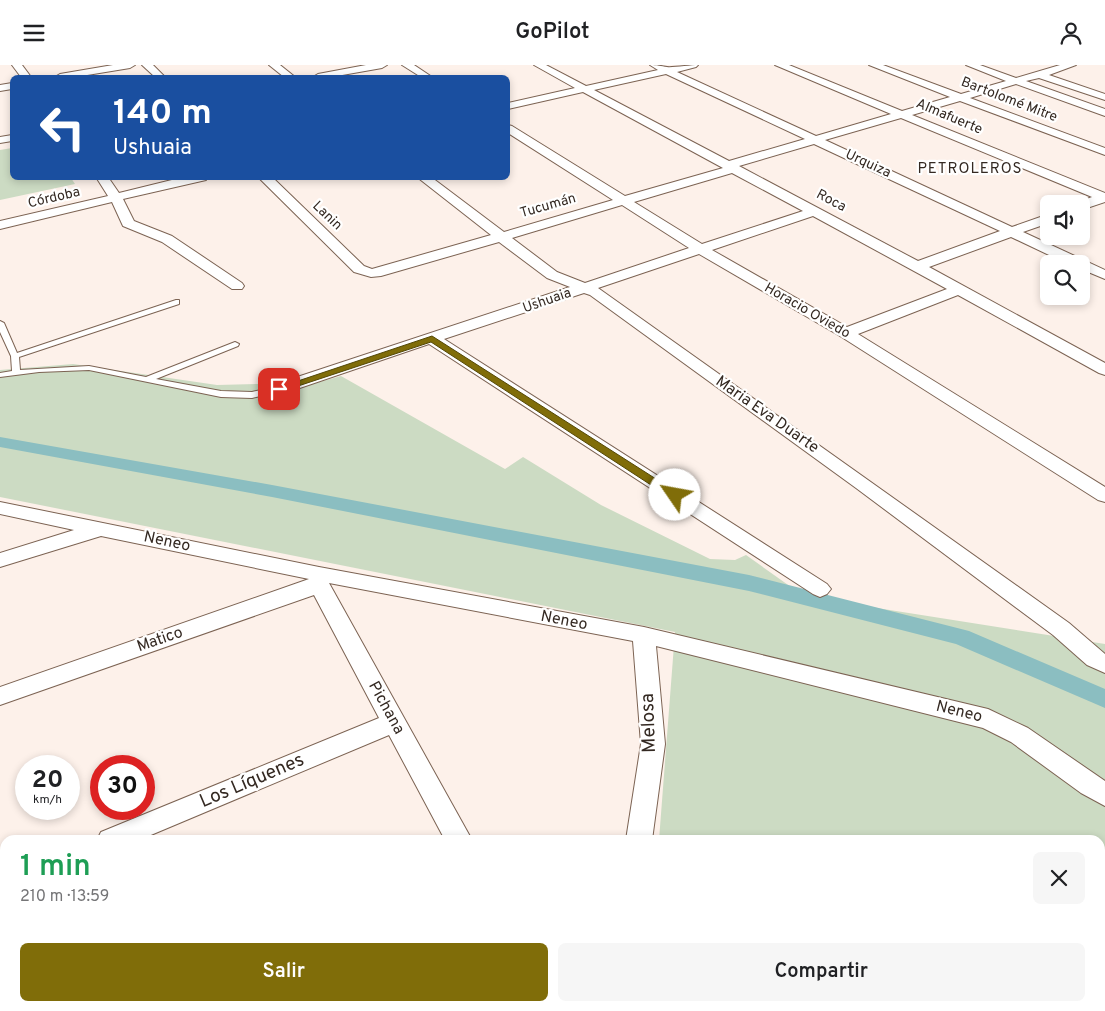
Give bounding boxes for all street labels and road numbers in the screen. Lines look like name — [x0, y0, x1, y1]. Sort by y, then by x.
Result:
street label: Bartolomé Mitre — [958, 74, 1060, 126]
street label: Almafuerte — [913, 95, 985, 139]
street label: Urquiza — [842, 146, 894, 182]
street label: Córdoba — [26, 184, 82, 212]
street label: Roca — [813, 186, 849, 216]
street label: Tucumán — [518, 190, 578, 222]
street label: Lanin — [309, 198, 345, 234]
street label: Horacio Oviedo — [761, 280, 853, 343]
street label: Ushuaia — [520, 285, 574, 317]
street label: Maria Eva Duarte — [711, 372, 823, 458]
street label: Neneo — [142, 527, 192, 557]
street label: Neneo — [539, 607, 589, 635]
street label: Matico — [134, 623, 186, 657]
street label: Pichana — [363, 678, 409, 738]
street label: Melosa — [636, 693, 662, 753]
street label: Neneo — [934, 697, 984, 727]
street label: Los Líquenes — [196, 748, 308, 814]

